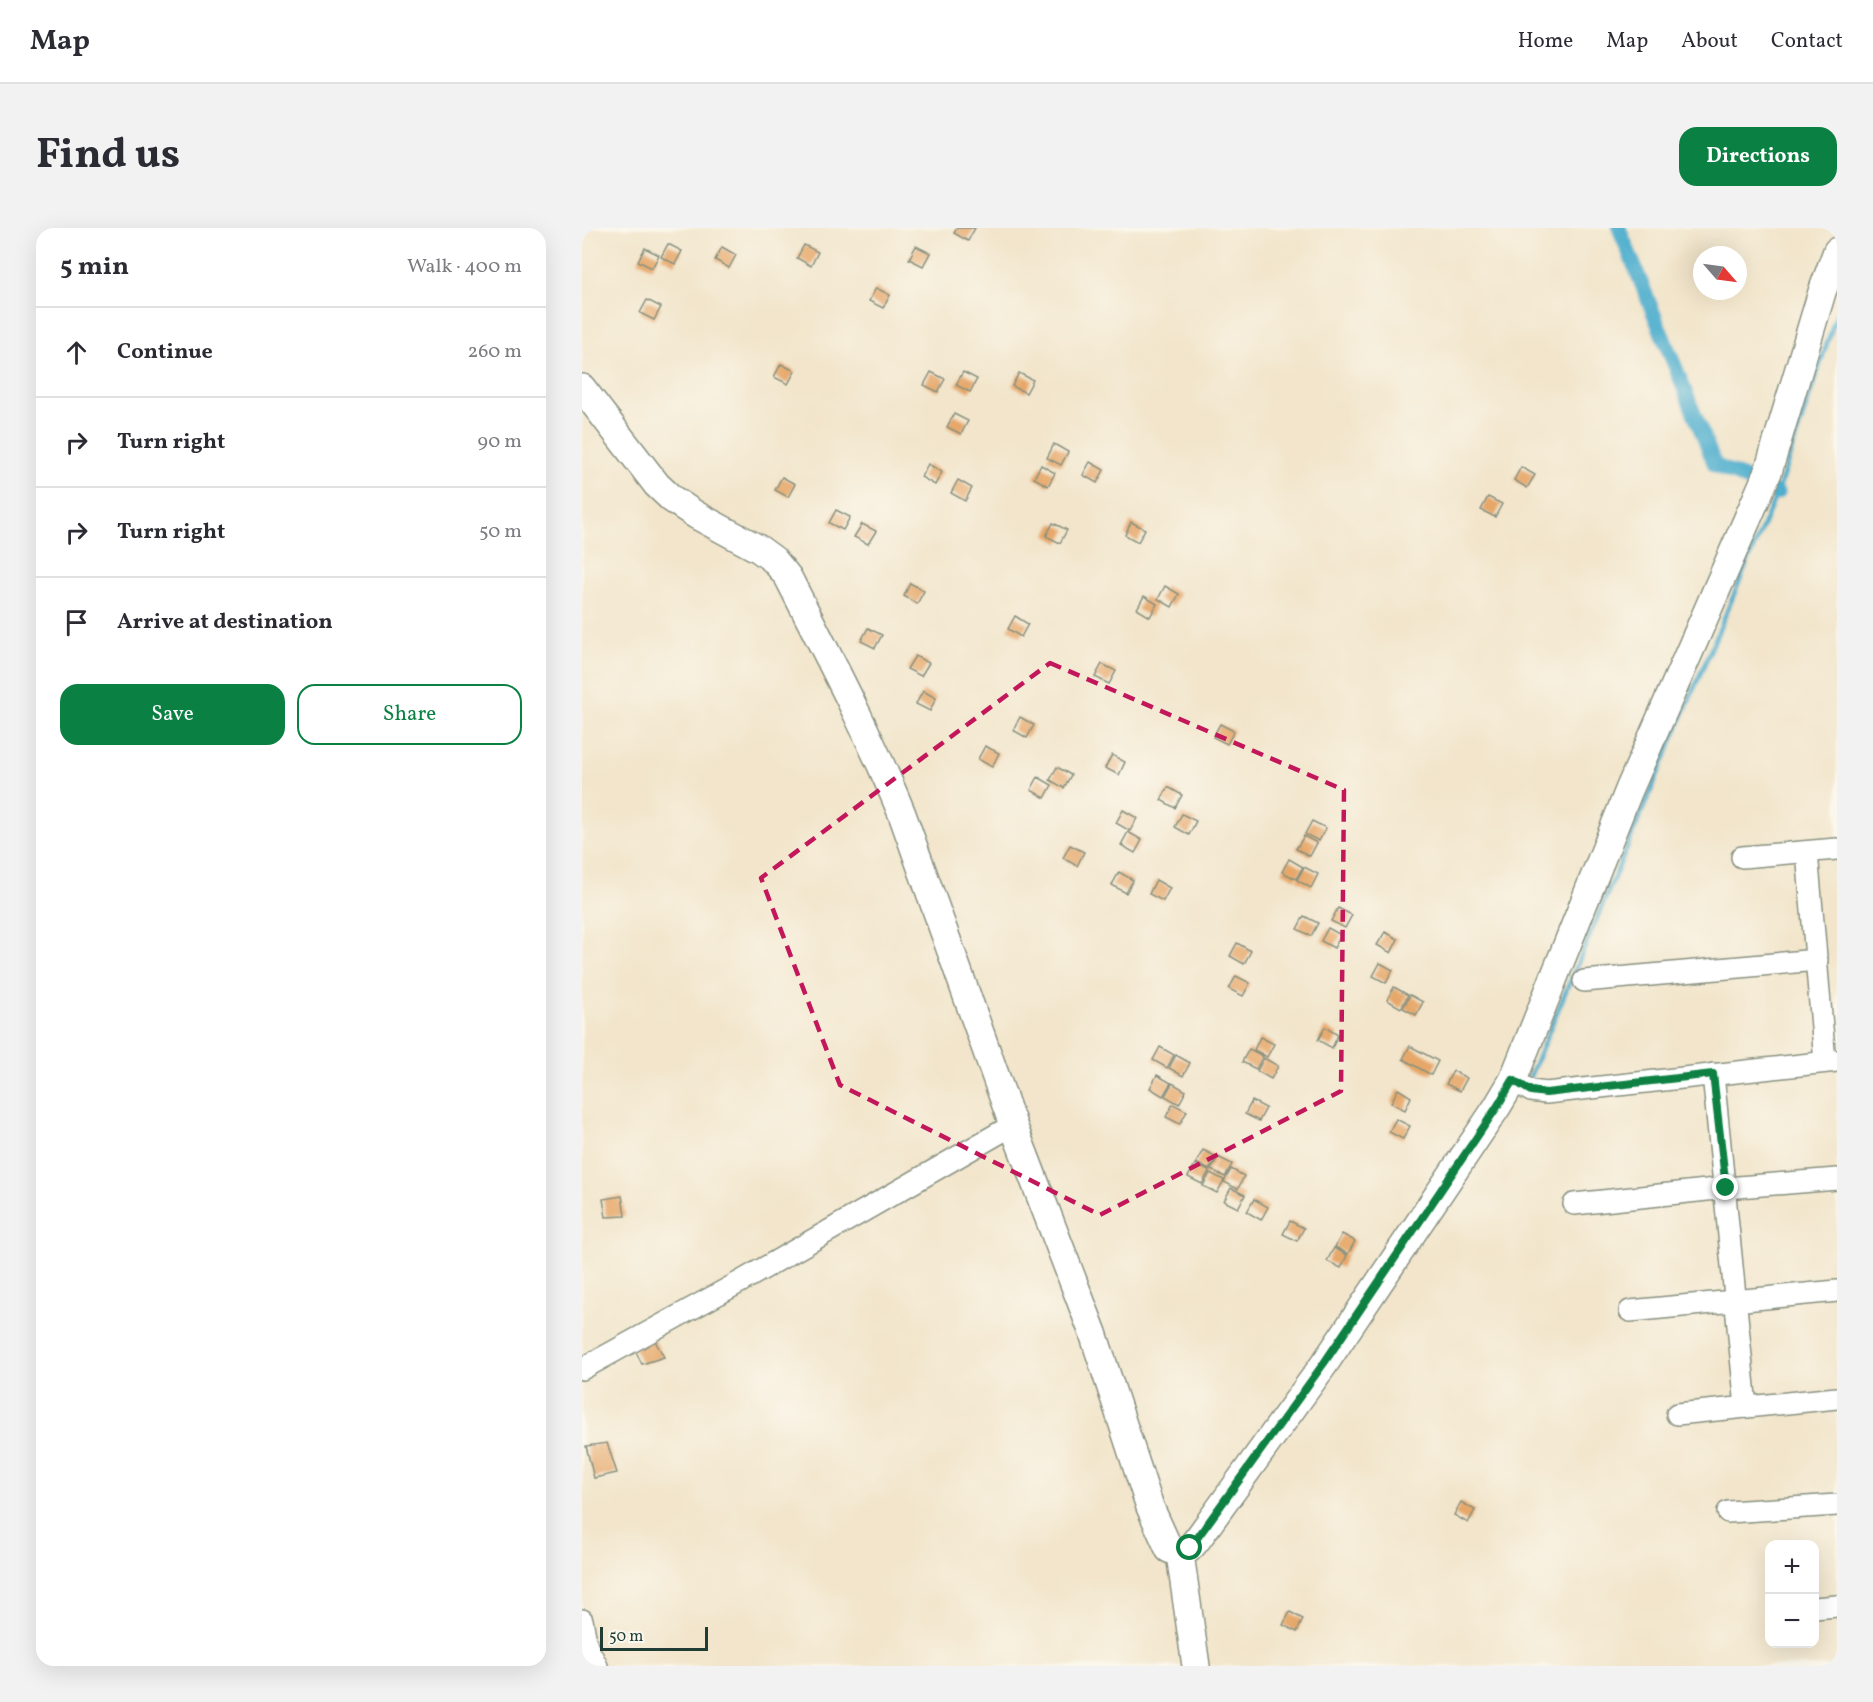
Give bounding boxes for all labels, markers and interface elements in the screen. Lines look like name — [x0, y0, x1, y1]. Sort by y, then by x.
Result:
text: Map — [30, 22, 90, 61]
text: Home — [1518, 27, 1573, 56]
text: Map — [1606, 27, 1648, 56]
text: About — [1681, 27, 1738, 56]
text: Contact — [1771, 27, 1843, 56]
text: Find us — [36, 127, 180, 186]
button: Directions — [1679, 127, 1837, 186]
north arrow — [1693, 246, 1747, 300]
text: 5 min — [60, 249, 129, 285]
text: Walk · 400 m — [407, 253, 522, 281]
icon: ahead — [60, 336, 93, 369]
text: Continue — [117, 337, 213, 368]
text: 260 m — [467, 338, 522, 366]
icon: right — [60, 426, 93, 459]
text: Turn right — [117, 427, 225, 458]
text: 90 m — [478, 428, 522, 456]
icon: right — [60, 516, 93, 549]
text: Turn right — [117, 517, 225, 548]
text: 50 m — [479, 518, 522, 546]
icon: arrive — [60, 606, 93, 639]
text: Arrive at destination — [117, 607, 333, 638]
button: Save — [60, 684, 285, 745]
button: Share — [297, 684, 522, 745]
route end — [1712, 1174, 1738, 1200]
route start — [1176, 1534, 1202, 1560]
map controls — [1765, 1540, 1819, 1648]
button: + — [1765, 1540, 1819, 1594]
button: − — [1765, 1594, 1819, 1648]
scale bar — [600, 1624, 708, 1652]
text: 50 m — [609, 1626, 643, 1648]

